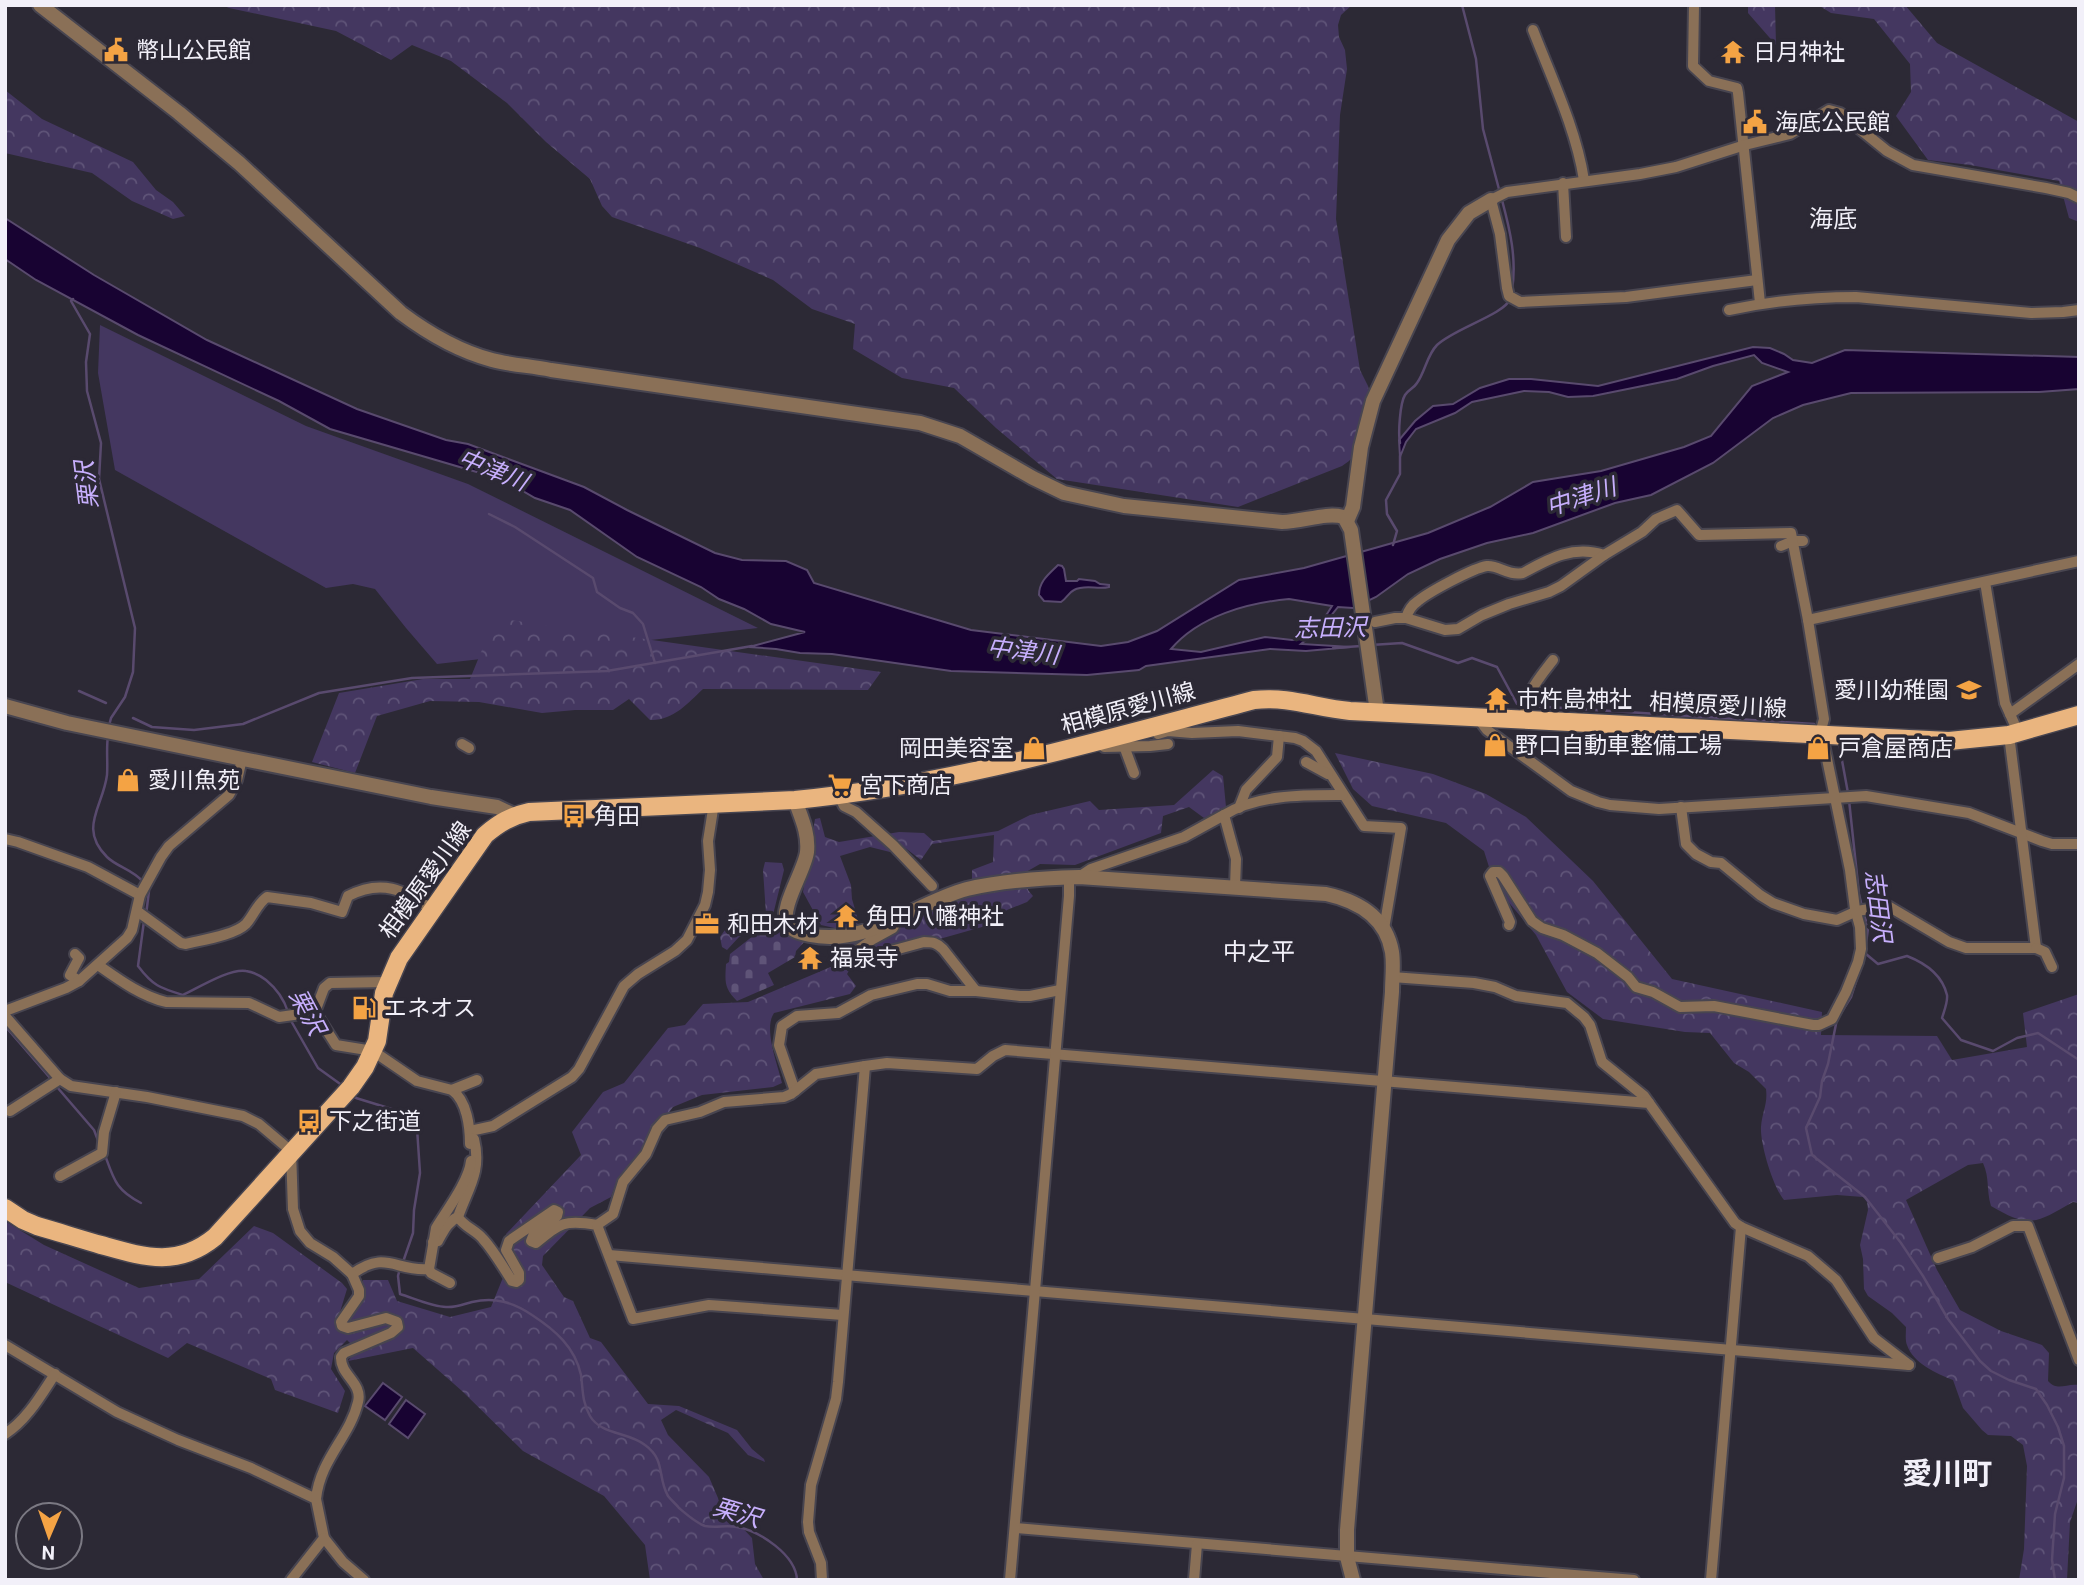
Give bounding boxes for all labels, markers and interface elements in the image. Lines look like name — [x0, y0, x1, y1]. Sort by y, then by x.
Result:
public building icon: 幣山公民館 — [102, 36, 130, 64]
place label: 幣山公民館 — [136, 37, 251, 64]
temple icon: 日月神社 — [1719, 38, 1747, 66]
place label: 日月神社 — [1753, 39, 1845, 66]
public building icon: 海底公民館 — [1741, 108, 1769, 136]
place label: 海底公民館 — [1775, 109, 1890, 136]
district label: 海底 — [1809, 205, 1857, 233]
water label: 中津川 — [454, 444, 534, 498]
water label: 栗沢 — [70, 456, 104, 511]
water label: 中津川 — [1542, 472, 1622, 521]
water label: 志田沢 — [1294, 613, 1369, 643]
water label: 中津川 — [986, 633, 1063, 670]
school or university icon: 愛川幼稚園 — [1955, 676, 1983, 704]
place label: 愛川幼稚園 — [1834, 677, 1949, 704]
street label: 相模原愛川線 — [1058, 678, 1198, 739]
temple icon: 市杵島神社 — [1483, 685, 1511, 713]
place label: 市杵島神社 — [1517, 686, 1632, 713]
street label: 相模原愛川線 — [1648, 688, 1788, 723]
shop icon: 野口自動車整備工場 — [1481, 731, 1509, 759]
place label: 野口自動車整備工場 — [1515, 732, 1722, 759]
shop icon: 岡田美容室 — [1020, 734, 1048, 762]
shop icon: 戸倉屋商店 — [1804, 734, 1832, 762]
place label: 岡田美容室 — [899, 735, 1014, 762]
place label: 戸倉屋商店 — [1838, 735, 1953, 762]
shop icon: 愛川魚苑 — [114, 766, 142, 794]
place label: 愛川魚苑 — [148, 767, 240, 794]
supermarket icon: 宮下商店 — [826, 771, 854, 799]
place label: 宮下商店 — [860, 772, 952, 799]
bus stop icon: 角田 — [560, 802, 588, 830]
place label: 角田 — [594, 803, 640, 830]
street label: 相模原愛川線 — [374, 817, 477, 944]
water label: 志田沢 — [1860, 869, 1897, 946]
temple icon: 角田八幡神社 — [832, 902, 860, 930]
place label: 角田八幡神社 — [866, 903, 1004, 930]
office icon: 和田木材 — [693, 910, 721, 938]
place label: 和田木材 — [727, 911, 819, 938]
district label: 中之平 — [1223, 938, 1295, 966]
temple icon: 福泉寺 — [796, 944, 824, 972]
place label: 福泉寺 — [830, 945, 899, 972]
water label: 栗沢 — [283, 984, 332, 1042]
fuel station icon: エネオス — [350, 994, 378, 1022]
place label: エネオス — [384, 995, 476, 1022]
bus stop icon: 下之街道 — [295, 1107, 323, 1135]
place label: 下之街道 — [329, 1108, 421, 1135]
district label: 愛川町 — [1902, 1456, 1992, 1491]
water label: 栗沢 — [710, 1493, 767, 1534]
north arrow — [14, 1501, 84, 1571]
text: N — [41, 1541, 56, 1564]

